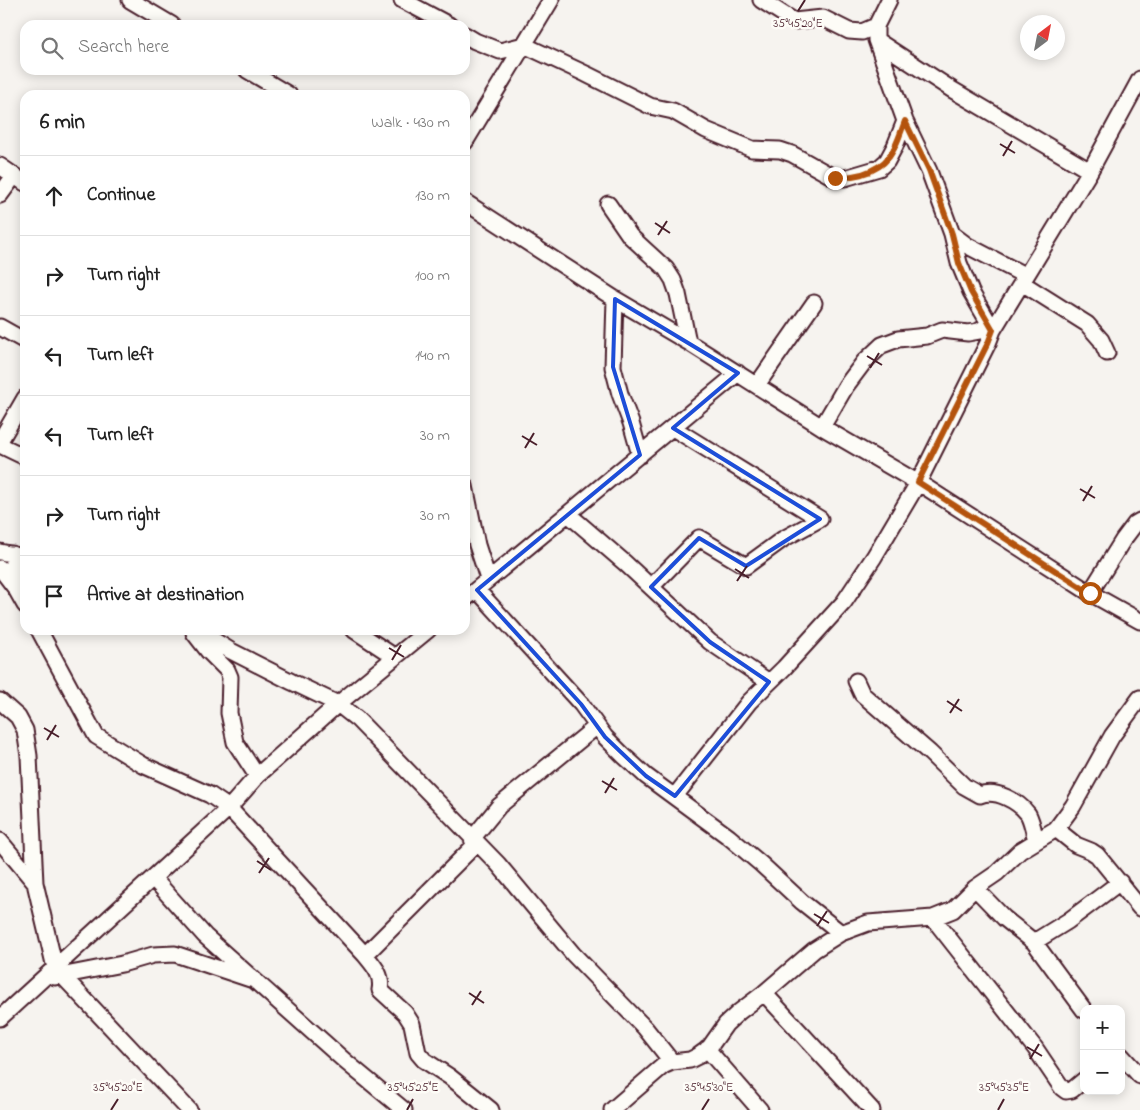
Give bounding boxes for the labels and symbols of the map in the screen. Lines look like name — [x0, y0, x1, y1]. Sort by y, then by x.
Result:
text: 35°45'20"E — [773, 15, 823, 33]
north arrow — [1020, 15, 1065, 60]
route end — [824, 167, 847, 190]
route start — [1079, 582, 1102, 605]
text: 35°45'20"E — [93, 1079, 143, 1097]
text: 35°45'25"E — [387, 1079, 439, 1097]
text: 35°45'30"E — [685, 1079, 733, 1097]
text: 35°45'35"E — [979, 1079, 1029, 1097]

